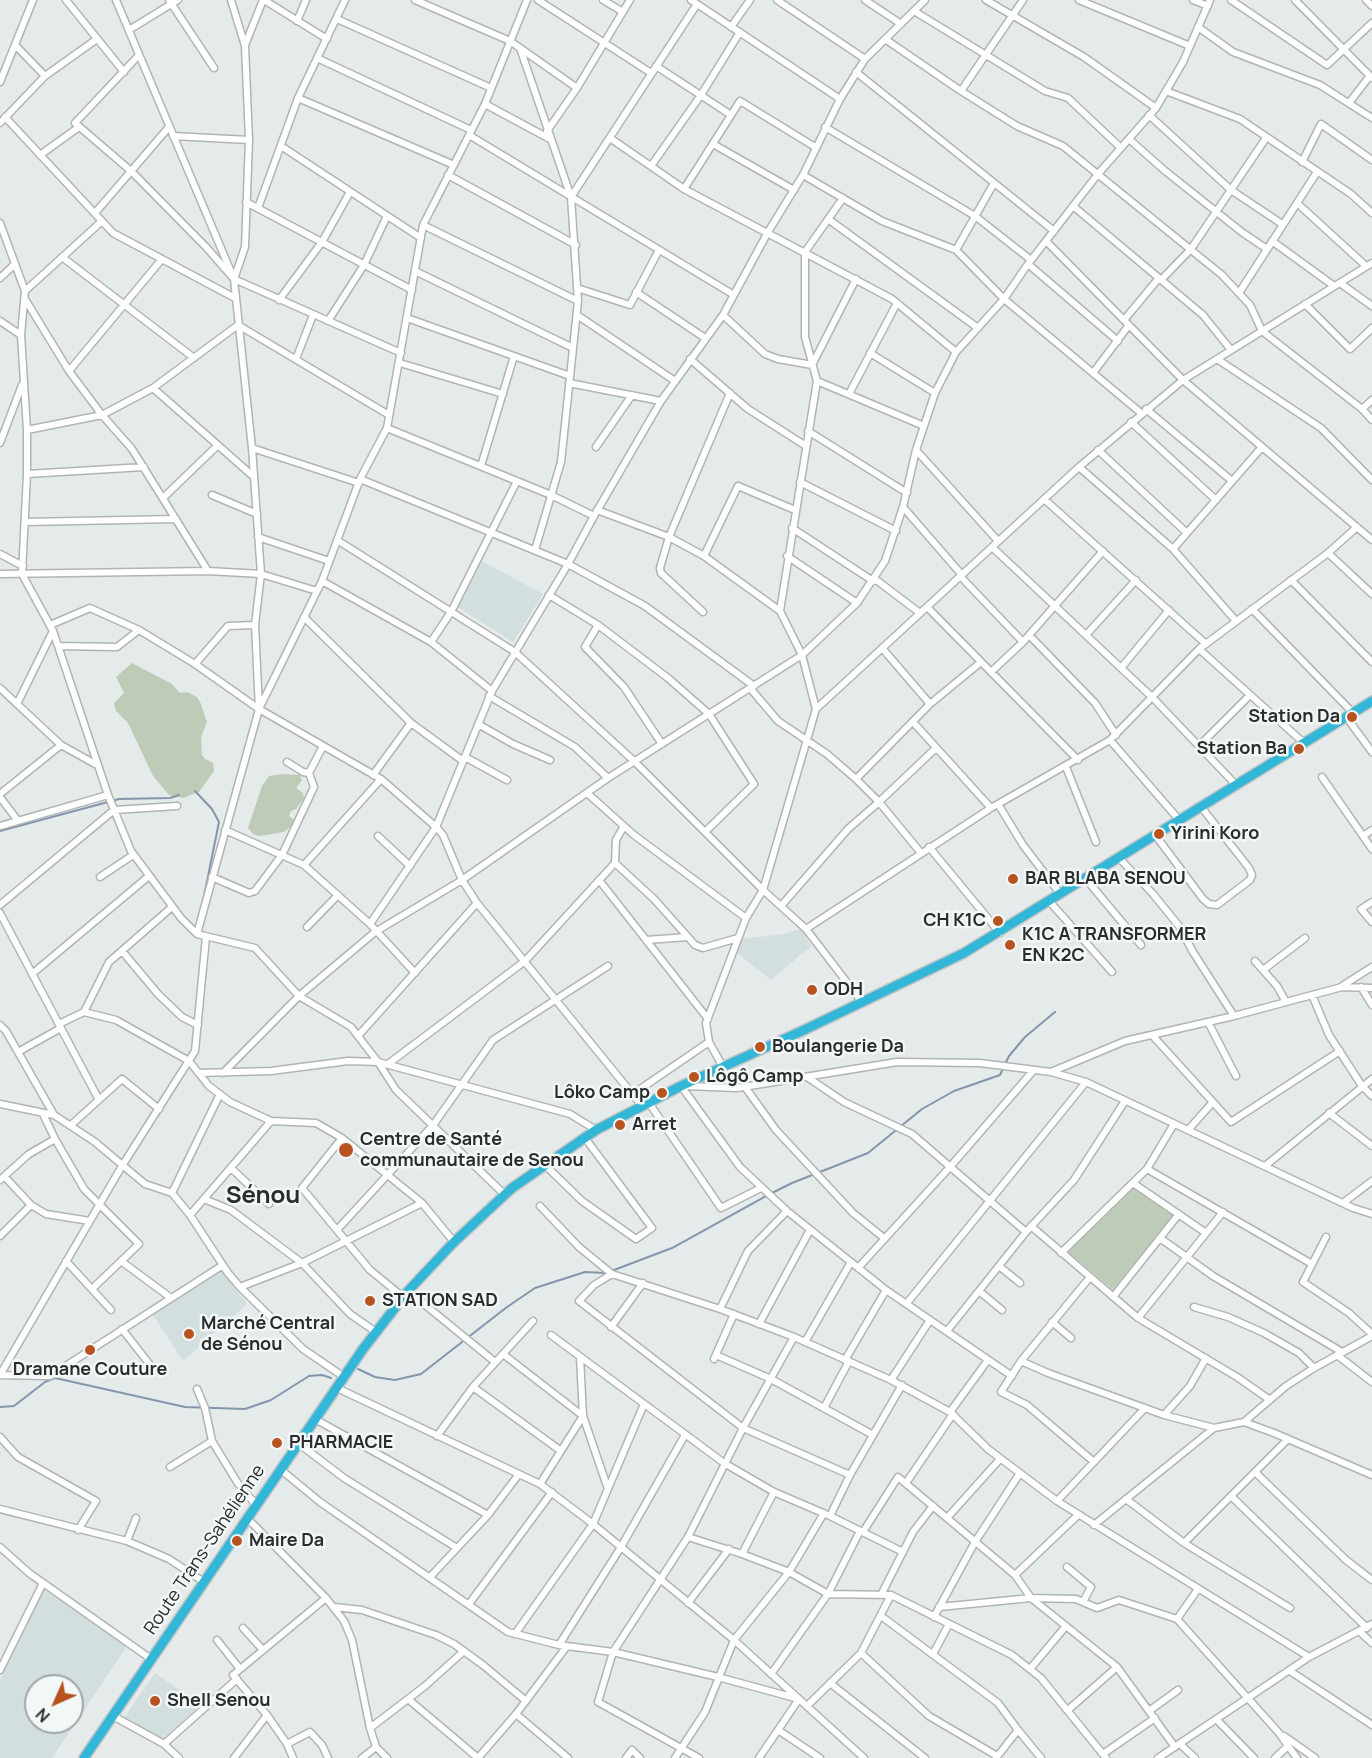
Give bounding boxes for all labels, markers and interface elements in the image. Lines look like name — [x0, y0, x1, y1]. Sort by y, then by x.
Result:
place label: Station Da — [1248, 706, 1340, 728]
marker: Station Da — [1345, 710, 1359, 724]
place label: Station Ba — [1196, 738, 1287, 760]
marker: Station Ba — [1292, 742, 1306, 756]
place label: Yirini Koro — [1171, 823, 1259, 845]
marker: Yirini Koro — [1152, 827, 1166, 841]
place label: BAR BLABA SENOU — [1025, 868, 1186, 890]
marker: BAR BLABA SENOU — [1006, 872, 1020, 886]
place label: CH K1C — [923, 910, 986, 932]
marker: CH K1C — [991, 914, 1005, 928]
place label: K1C A TRANSFORMER EN K2C — [1022, 924, 1206, 966]
marker: K1C A TRANSFORMER EN K2C — [1003, 938, 1017, 952]
place label: ODH — [824, 979, 863, 1001]
marker: ODH — [805, 983, 819, 997]
place label: Boulangerie Da — [772, 1036, 904, 1058]
marker: Boulangerie Da — [753, 1040, 767, 1054]
place label: Lôgô Camp — [706, 1066, 803, 1088]
marker: Lôgô Camp — [687, 1070, 701, 1084]
place label: Lôko Camp — [554, 1082, 650, 1104]
marker: Lôko Camp — [655, 1086, 669, 1100]
place label: Arret — [632, 1114, 677, 1136]
marker: Arret — [613, 1118, 627, 1132]
place label: Centre de Santé communautaire de Senou — [360, 1129, 584, 1172]
marker: Centre de Santé communautaire de Senou — [337, 1141, 355, 1159]
district label: Sénou — [226, 1182, 300, 1210]
place label: STATION SAD — [382, 1290, 498, 1312]
marker: STATION SAD — [363, 1294, 377, 1308]
place label: Marché Central de Sénou — [201, 1313, 335, 1356]
marker: Marché Central de Sénou — [182, 1327, 196, 1341]
marker: Dramane Couture — [83, 1343, 97, 1357]
place label: Dramane Couture — [13, 1359, 167, 1381]
place label: PHARMACIE — [289, 1432, 393, 1454]
marker: PHARMACIE — [270, 1436, 284, 1450]
street label: Route Trans-Sahélienne — [140, 1461, 270, 1639]
place label: Maire Da — [249, 1530, 324, 1552]
marker: Maire Da — [230, 1534, 244, 1548]
north arrow — [24, 1674, 84, 1734]
place label: Shell Senou — [167, 1690, 271, 1712]
marker: Shell Senou — [148, 1694, 162, 1708]
text: N — [31, 1703, 55, 1727]

